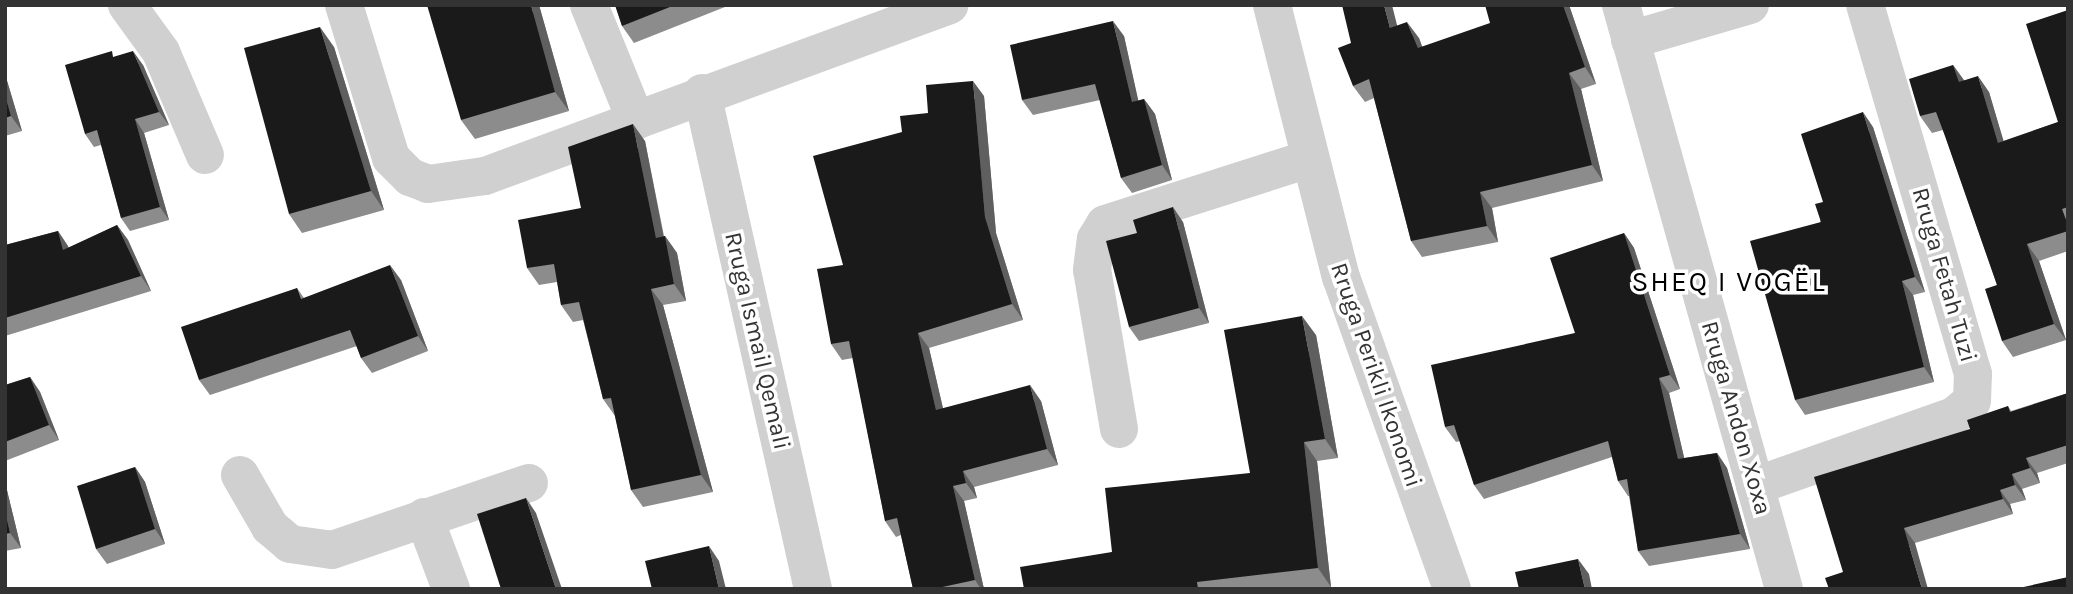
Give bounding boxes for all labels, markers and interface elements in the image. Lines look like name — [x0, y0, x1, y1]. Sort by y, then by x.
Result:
street label: Rruga Fetah Tuzi — [1905, 184, 1983, 366]
street label: Rruga Ismail Qemali — [718, 229, 796, 453]
street label: Rruga Perikli Ikonomi — [1324, 259, 1428, 491]
district label: SHEQ I VOGËL — [1633, 265, 1825, 299]
street label: Rruga Andon Xoxa — [1695, 318, 1777, 518]

